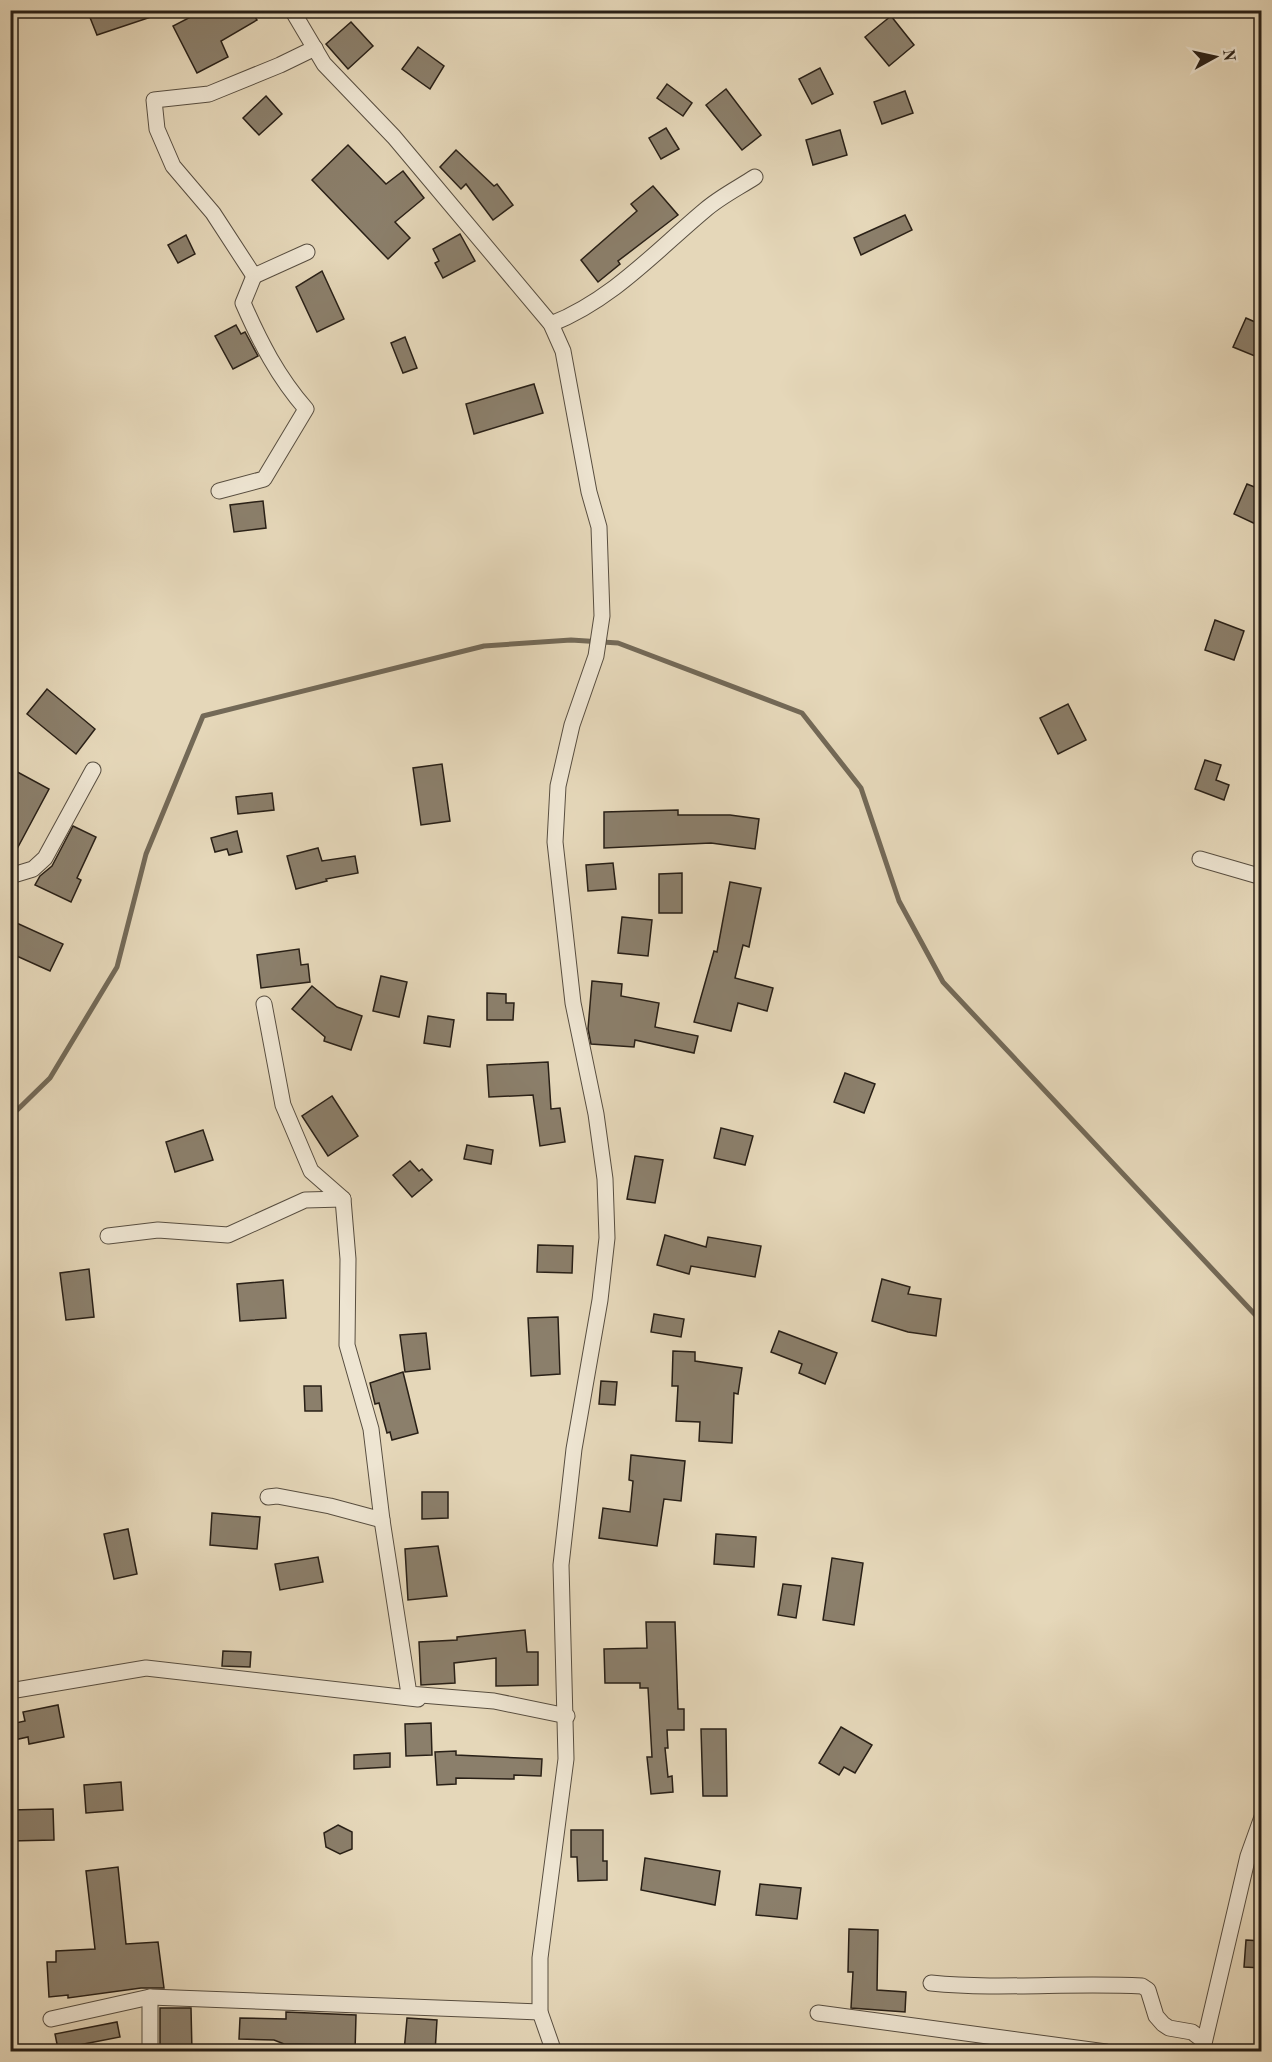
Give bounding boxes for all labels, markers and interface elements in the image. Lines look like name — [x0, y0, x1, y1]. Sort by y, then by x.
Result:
north arrow — [1185, 27, 1245, 87]
text: N — [1219, 48, 1237, 63]

